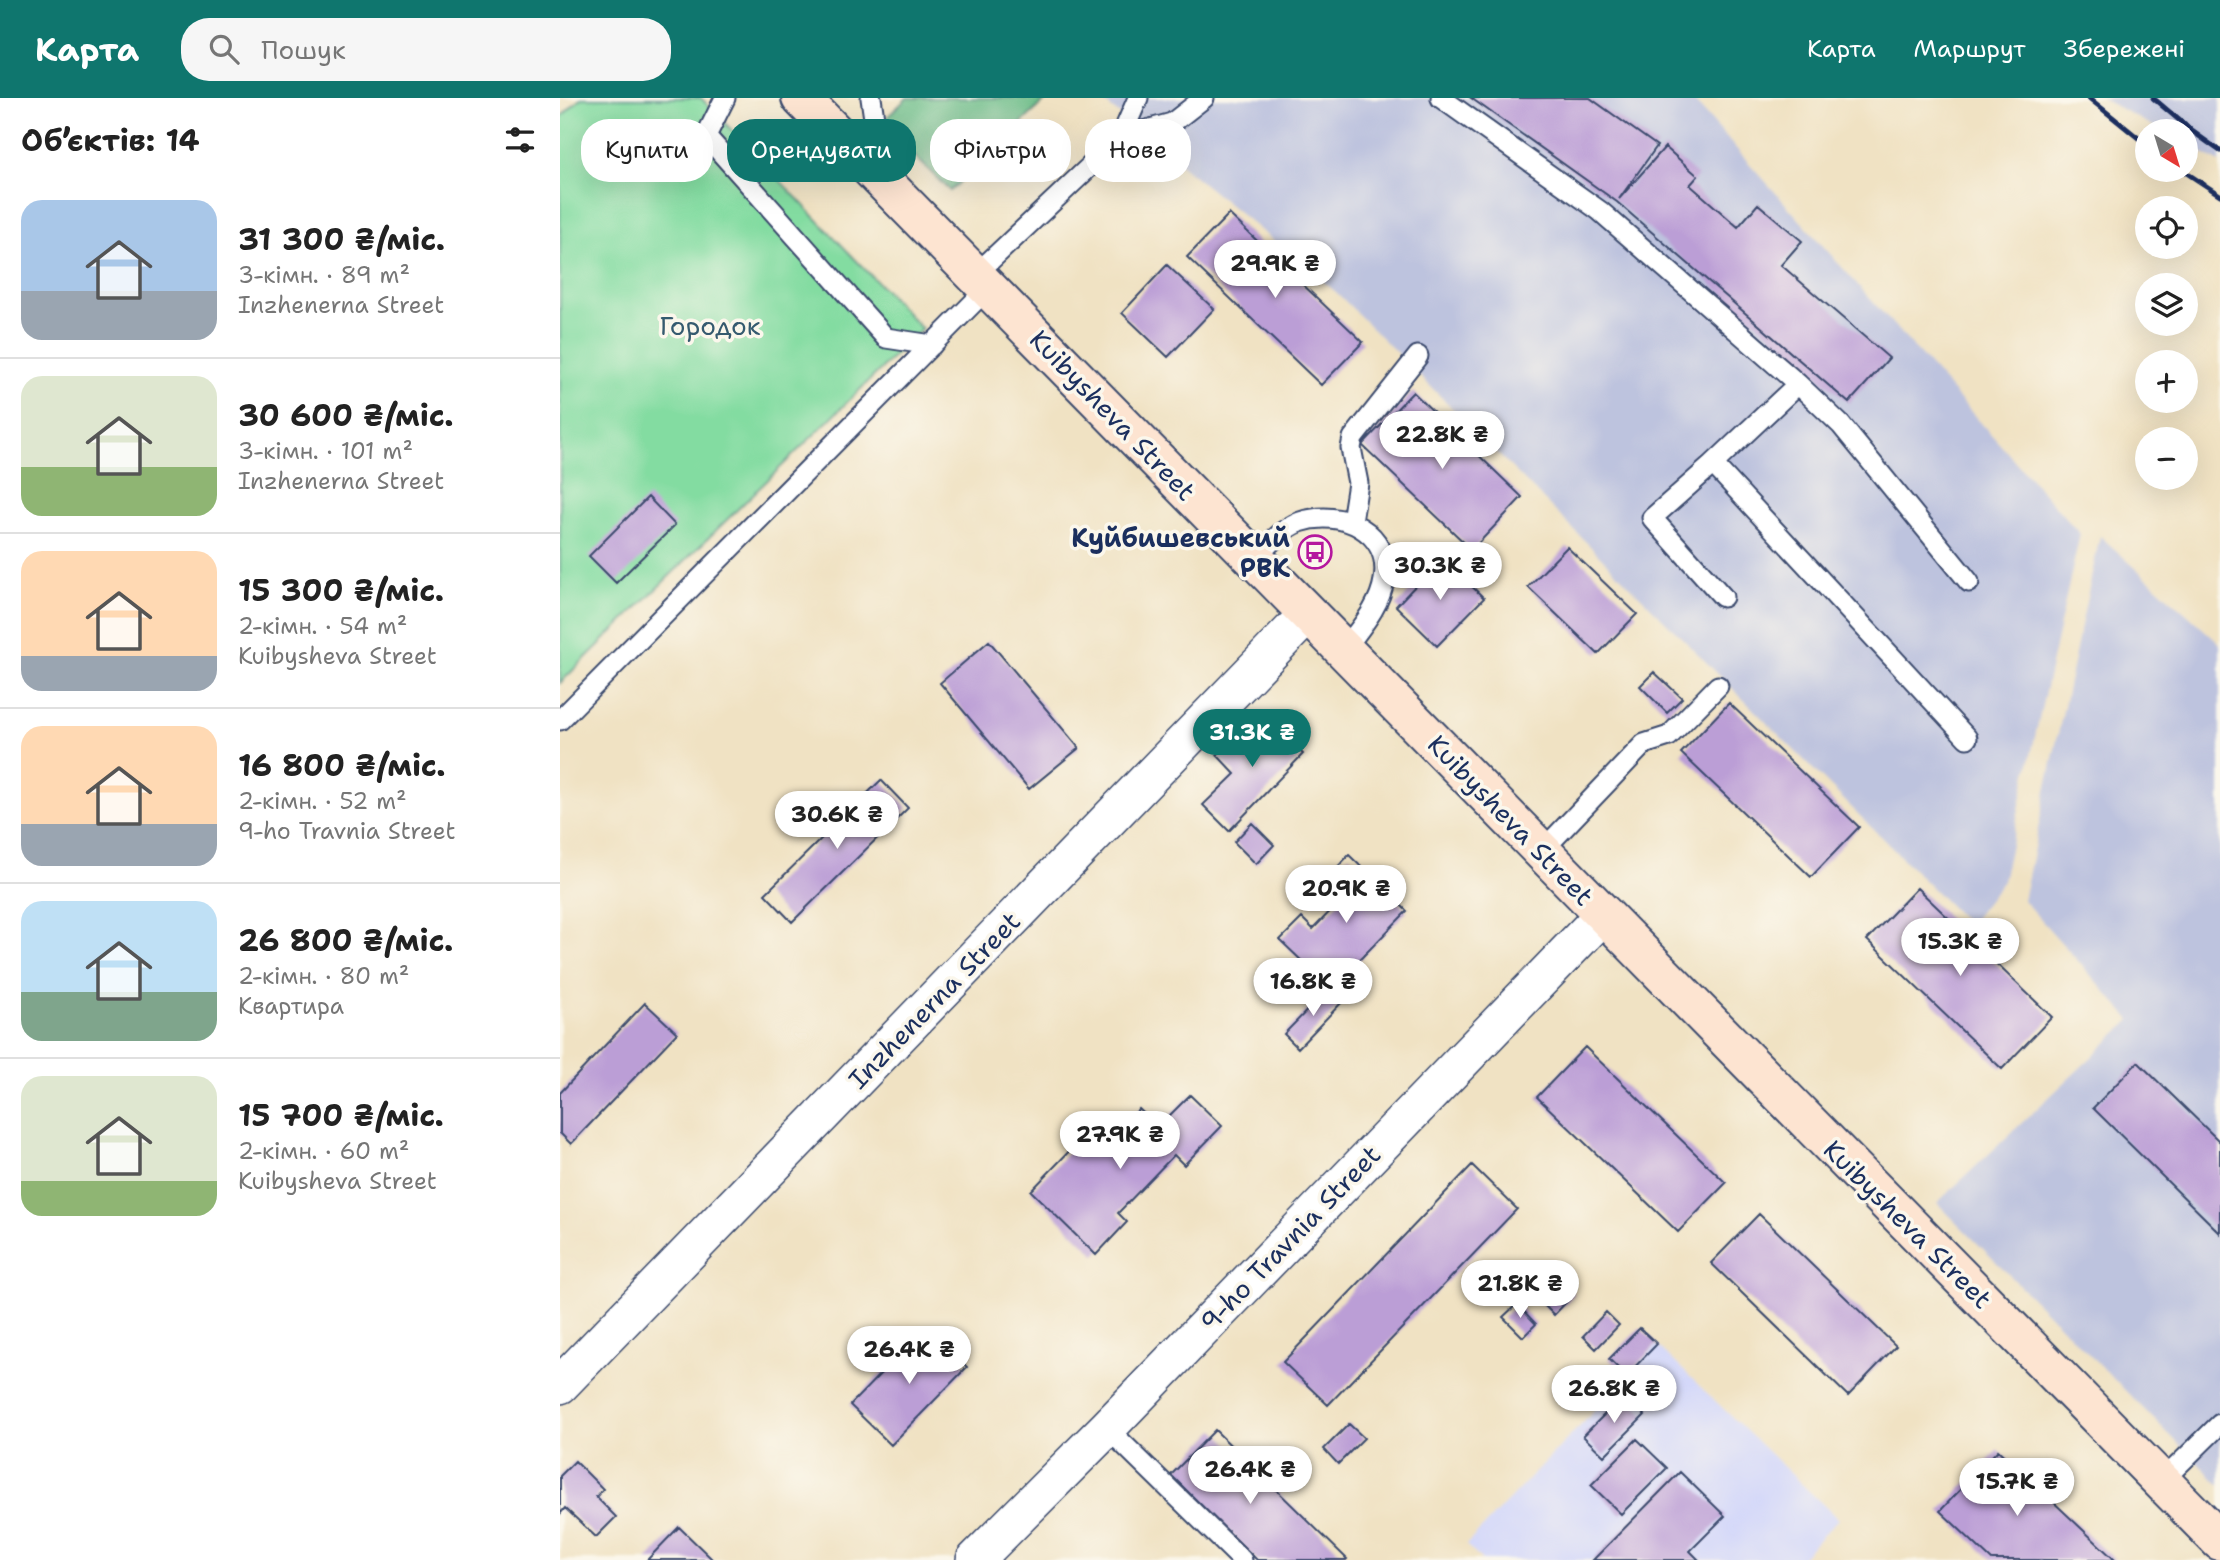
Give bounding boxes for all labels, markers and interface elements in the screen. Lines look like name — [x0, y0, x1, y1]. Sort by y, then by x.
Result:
search box — [181, 18, 671, 81]
text: Карта — [35, 27, 139, 72]
icon: search — [205, 30, 243, 68]
text: Пошук — [261, 32, 346, 67]
text: Карта — [1807, 33, 1876, 65]
text: Маршрут — [1914, 33, 2026, 65]
text: Збережені — [2064, 33, 2185, 65]
chip: Купити — [581, 119, 713, 182]
chip: Орендувати — [727, 119, 916, 182]
chip: Фільтри — [930, 119, 1071, 182]
chip: Нове — [1085, 119, 1191, 182]
north arrow — [2135, 119, 2198, 182]
map controls — [2135, 119, 2198, 490]
text: Об’єктів: 14 — [21, 120, 200, 161]
icon: filters — [501, 121, 539, 159]
button: locate — [2135, 196, 2198, 259]
text: 31 300 ₴/міс. — [238, 219, 445, 260]
icon: home — [77, 228, 161, 312]
pin: 29.9K ₴ — [1210, 240, 1340, 300]
text: 29.9K ₴ — [1230, 248, 1320, 278]
text: 3-кімн. · 89 m² — [238, 260, 410, 290]
button: layers — [2135, 273, 2198, 336]
text: Inzhenerna Street — [238, 290, 444, 320]
park label: Городок — [660, 308, 761, 343]
street label: Kuibysheva Street — [1022, 322, 1204, 508]
button: + — [2135, 350, 2198, 413]
text: 30 600 ₴/міс. — [238, 395, 454, 436]
icon: home — [77, 404, 161, 488]
pin: 22.8K ₴ — [1377, 412, 1507, 471]
text: 22.8K ₴ — [1395, 419, 1489, 449]
button: − — [2135, 427, 2198, 490]
text: 3-кімн. · 101 m² — [238, 436, 413, 466]
text: Inzhenerna Street — [238, 466, 444, 496]
place label: Куйбишевський РВК — [1071, 520, 1290, 585]
bus stop icon: Куйбишевський РВК — [1296, 533, 1334, 571]
pin: 30.3K ₴ — [1375, 542, 1505, 602]
text: 30.3K ₴ — [1394, 550, 1486, 580]
text: 15 300 ₴/міс. — [238, 570, 444, 611]
icon: home — [77, 579, 161, 663]
text: 2-кімн. · 54 m² — [238, 611, 407, 641]
text: Kuibysheva Street — [238, 641, 437, 671]
pin: 31.3K ₴ — [1187, 710, 1317, 769]
text: 31.3K ₴ — [1209, 717, 1295, 747]
street label: Kuibysheva Street — [1420, 727, 1602, 913]
text: 16 800 ₴/міс. — [238, 745, 446, 786]
icon: home — [77, 754, 161, 838]
text: 2-кімн. · 52 m² — [238, 786, 407, 816]
pin: 30.6K ₴ — [772, 792, 902, 851]
text: 30.6K ₴ — [791, 799, 883, 829]
text: 9-ho Travnia Street — [238, 816, 456, 846]
pin: 20.9K ₴ — [1281, 866, 1411, 925]
text: 20.9K ₴ — [1301, 873, 1391, 903]
street label: Inzhenerna Street — [840, 904, 1028, 1096]
pin: 15.3K ₴ — [1895, 918, 2025, 978]
text: 26 800 ₴/міс. — [238, 920, 453, 961]
text: 15.3K ₴ — [1917, 926, 2003, 956]
icon: home — [77, 929, 161, 1013]
pin: 16.8K ₴ — [1248, 958, 1378, 1018]
text: 2-кімн. · 80 m² — [238, 961, 409, 991]
text: 16.8K ₴ — [1269, 966, 1357, 996]
text: Квартира — [238, 991, 344, 1021]
text: 15 700 ₴/міс. — [238, 1095, 444, 1136]
icon: home — [77, 1104, 161, 1188]
pin: 27.9K ₴ — [1055, 1112, 1185, 1171]
text: 27.9K ₴ — [1076, 1119, 1164, 1149]
street label: Kuibysheva Street — [1816, 1132, 2000, 1316]
text: 2-кімн. · 60 m² — [238, 1136, 409, 1166]
street label: 9-ho Travnia Street — [1192, 1137, 1388, 1339]
text: Kuibysheva Street — [238, 1166, 437, 1196]
pin: 21.8K ₴ — [1455, 1260, 1585, 1320]
text: 21.8K ₴ — [1477, 1268, 1563, 1298]
pin: 26.4K ₴ — [844, 1326, 974, 1386]
text: 26.4K ₴ — [863, 1334, 955, 1364]
pin: 26.8K ₴ — [1549, 1366, 1679, 1425]
text: 26.8K ₴ — [1568, 1373, 1660, 1403]
pin: 26.4K ₴ — [1185, 1446, 1315, 1506]
text: 26.4K ₴ — [1204, 1454, 1296, 1484]
pin: 15.7K ₴ — [1952, 1458, 2082, 1518]
text: 15.7K ₴ — [1975, 1466, 2059, 1496]

